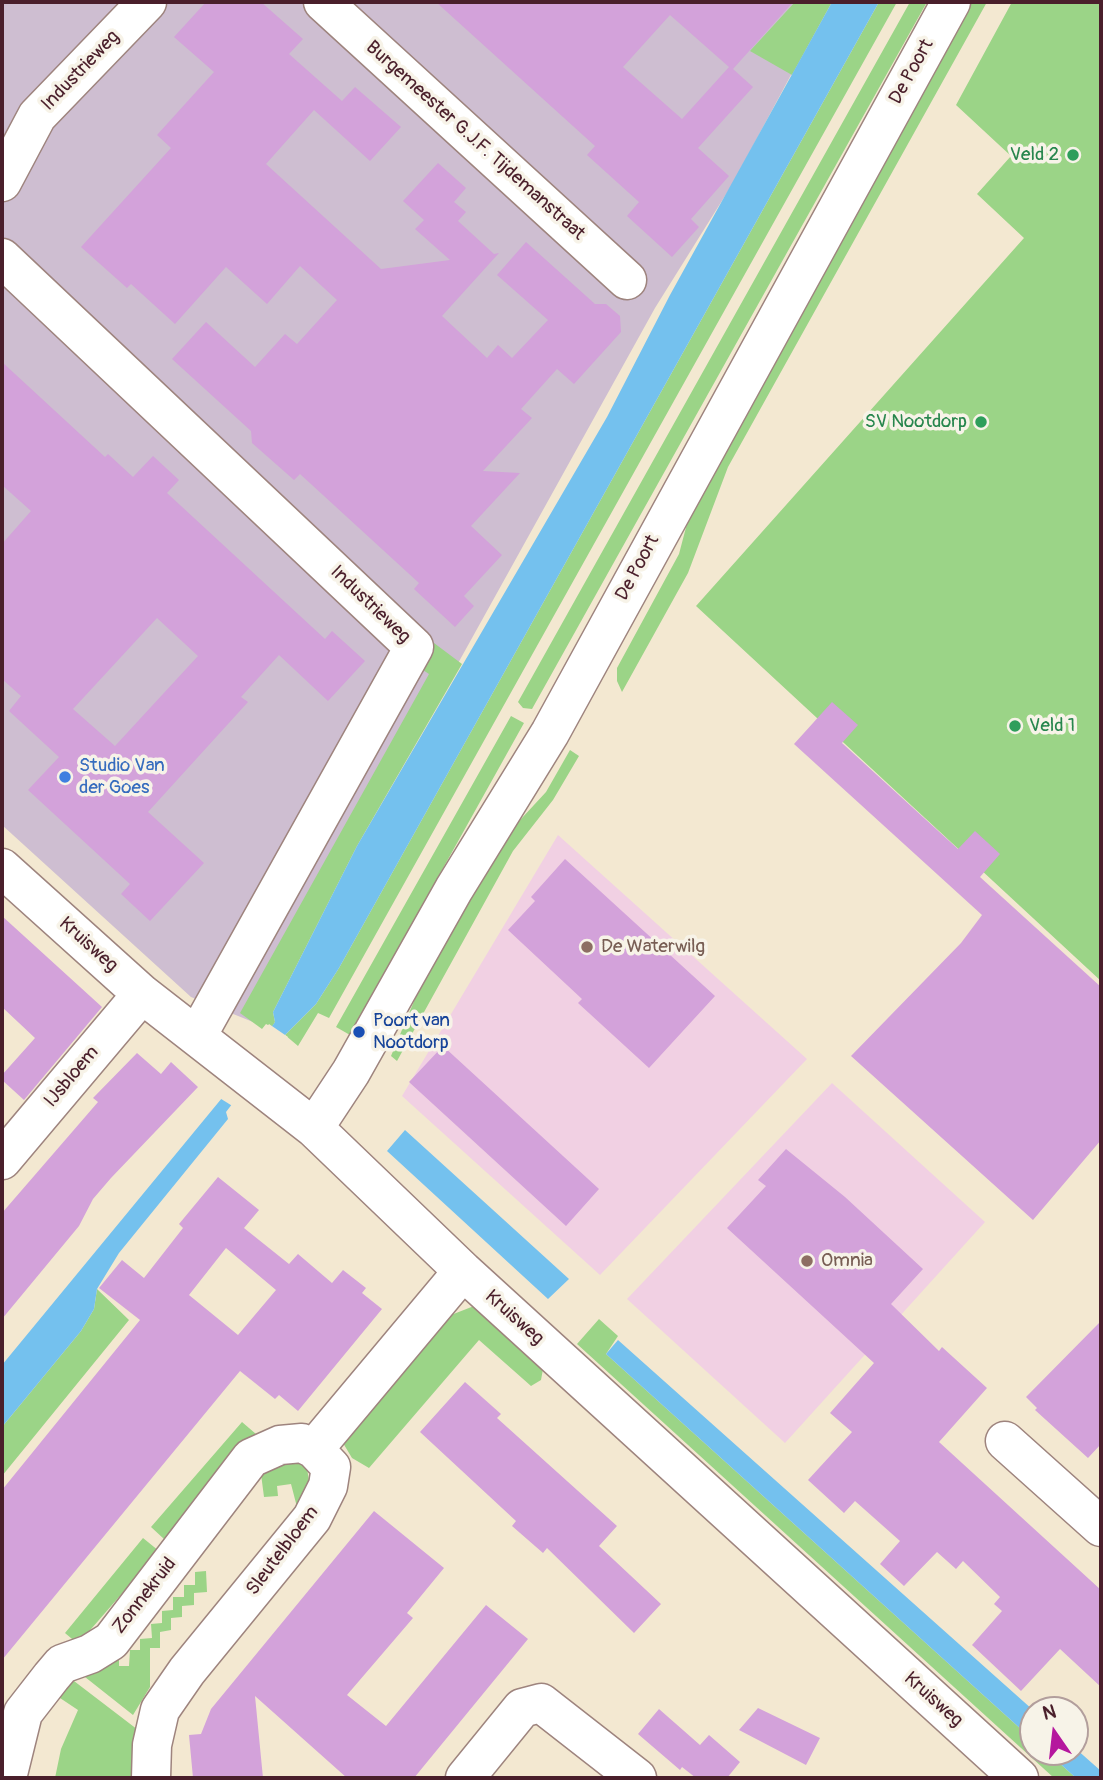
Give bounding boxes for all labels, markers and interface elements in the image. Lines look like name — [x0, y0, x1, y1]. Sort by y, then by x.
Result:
street label: Industrieweg — [37, 26, 125, 116]
street label: Burgemeester G.J.F. Tijdemanstraat — [361, 36, 589, 246]
street label: De Poort — [885, 36, 939, 108]
place label: Veld 2 — [1010, 144, 1059, 166]
marker: Veld 2 — [1065, 147, 1081, 163]
place label: SV Nootdorp — [865, 411, 967, 433]
marker: SV Nootdorp — [973, 414, 989, 430]
street label: De Poort — [611, 531, 665, 605]
street label: Industrieweg — [325, 561, 415, 649]
place label: Veld 1 — [1029, 715, 1075, 737]
marker: Veld 1 — [1007, 718, 1023, 734]
place label: Studio Van der Goes — [79, 755, 165, 799]
marker: Studio Van der Goes — [57, 769, 73, 785]
street label: Kruisweg — [54, 913, 122, 977]
place label: De Waterwilg — [601, 936, 705, 958]
marker: De Waterwilg — [579, 939, 595, 955]
place label: Poort van Nootdorp — [373, 1010, 450, 1054]
marker: Poort van Nootdorp — [351, 1024, 367, 1040]
street label: IJsbloem — [40, 1042, 104, 1112]
place label: Omnia — [821, 1250, 873, 1272]
marker: Omnia — [799, 1253, 815, 1269]
street label: Kruisweg — [480, 1286, 548, 1350]
street label: Sleutelbloem — [242, 1502, 324, 1600]
street label: Zonnekruid — [108, 1554, 182, 1638]
street label: Kruisweg — [899, 1668, 967, 1732]
north arrow — [1019, 1696, 1089, 1766]
text: N — [1040, 1699, 1059, 1726]

